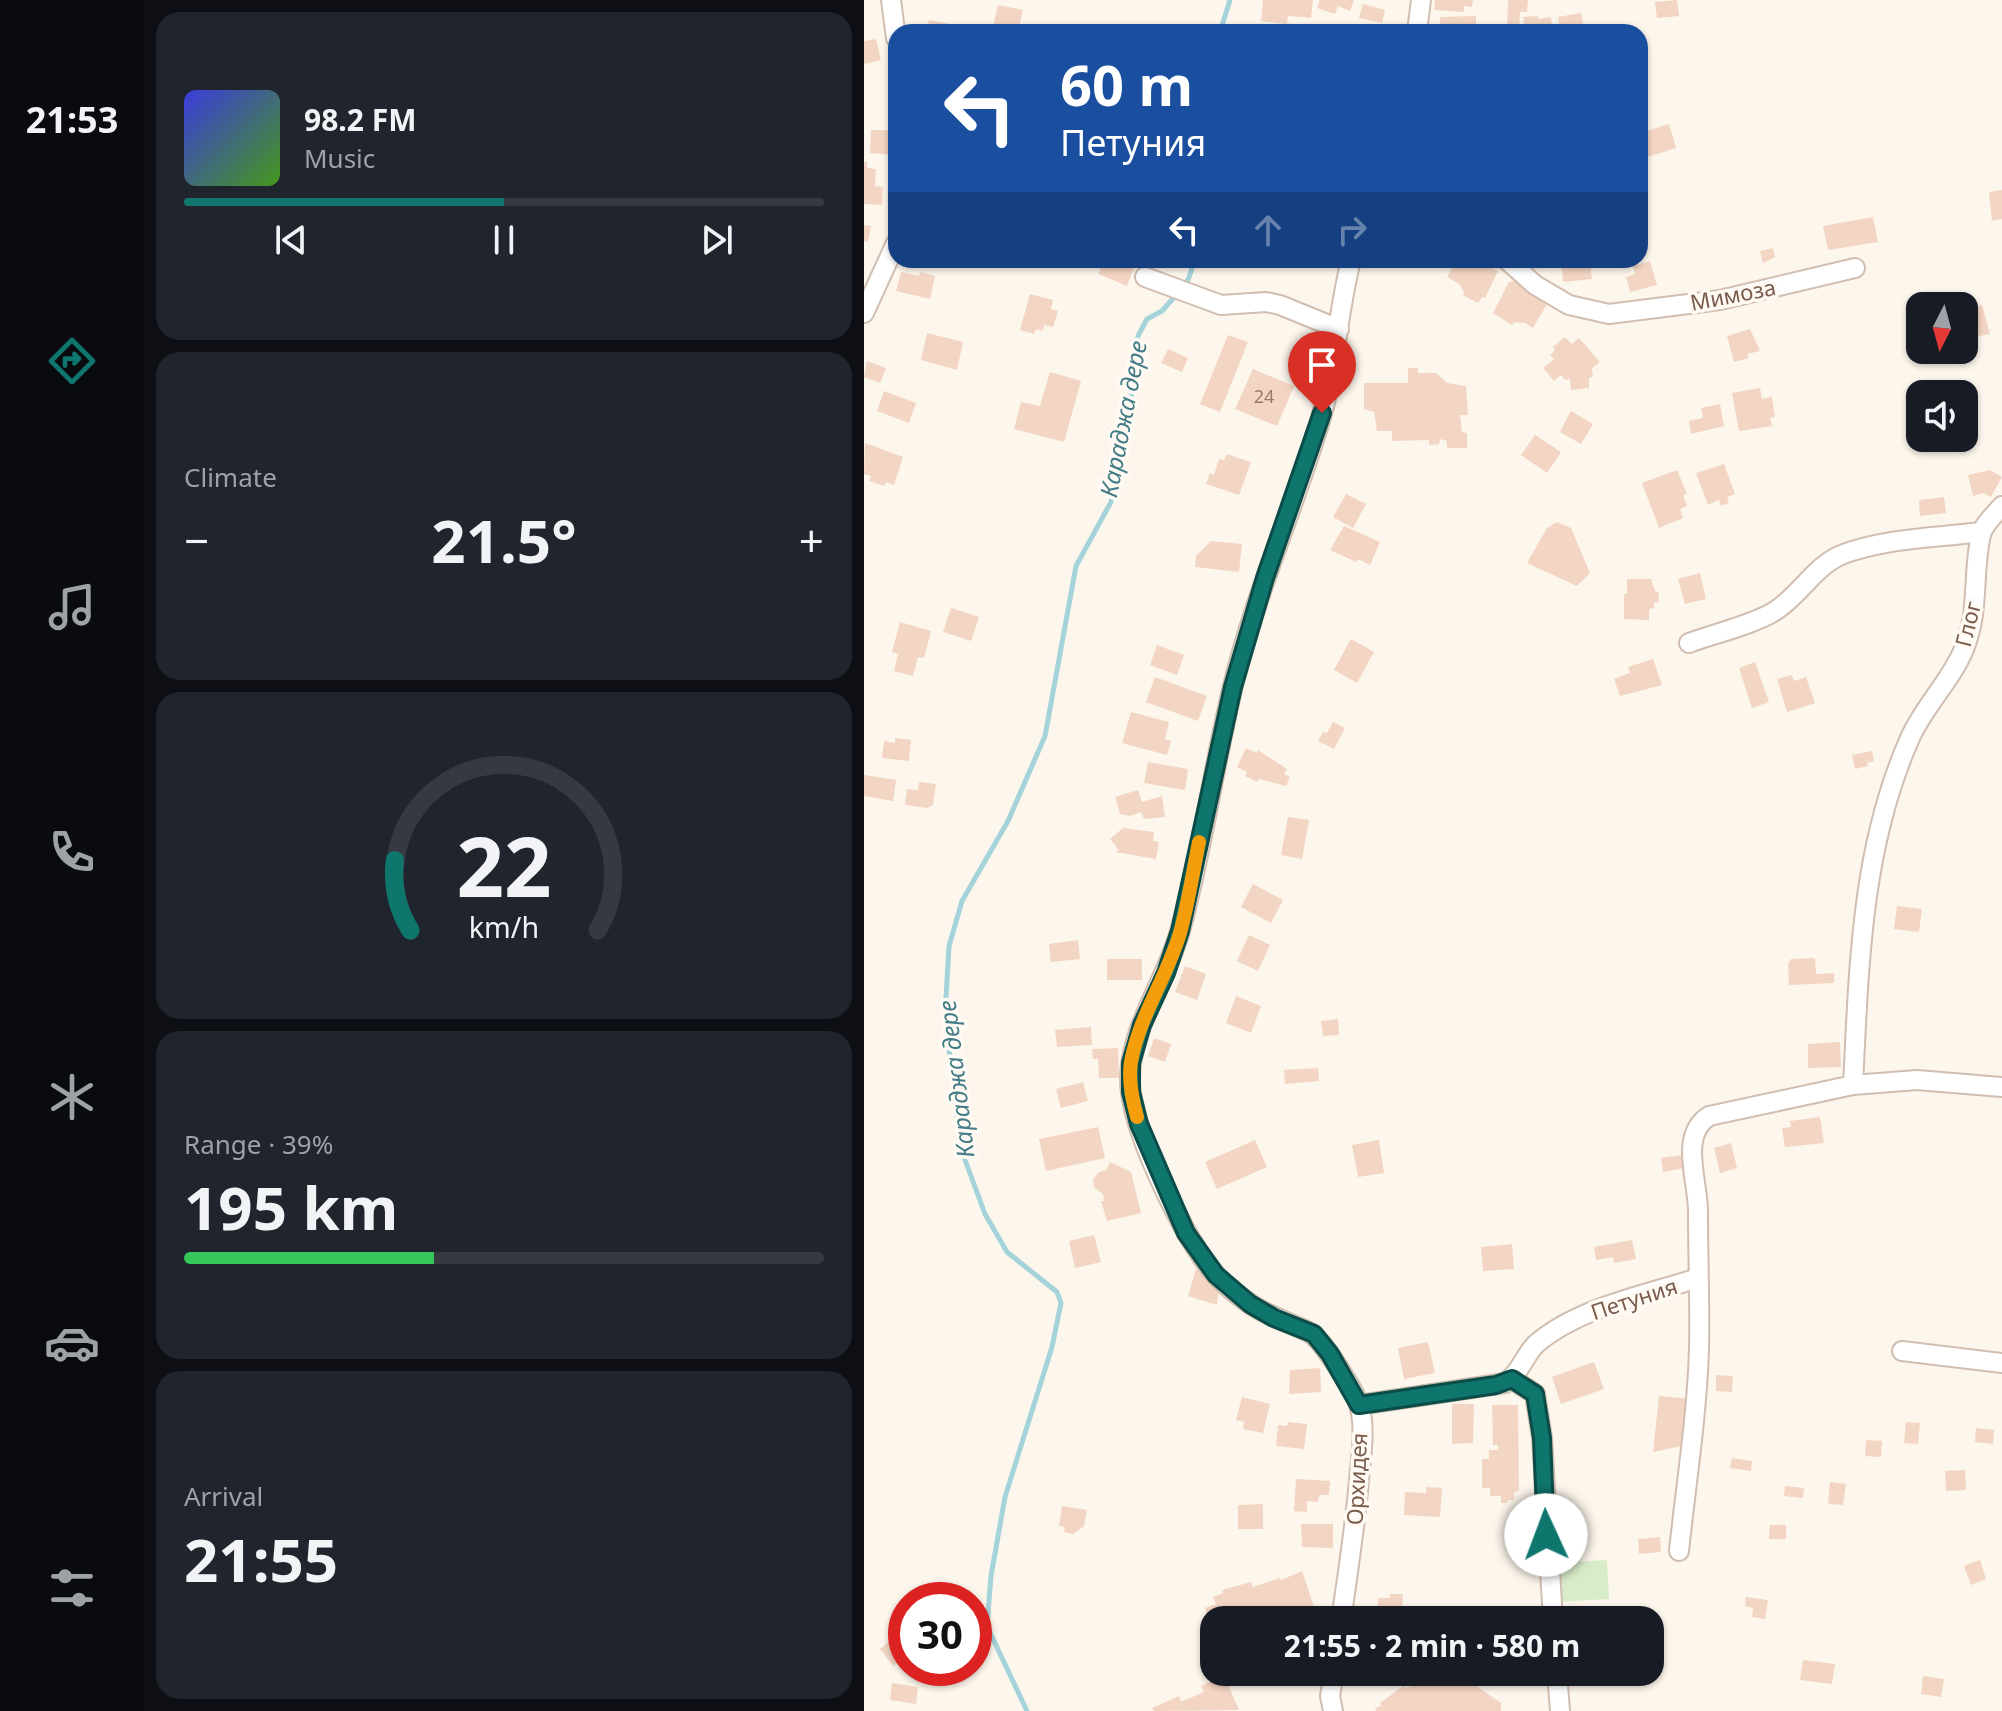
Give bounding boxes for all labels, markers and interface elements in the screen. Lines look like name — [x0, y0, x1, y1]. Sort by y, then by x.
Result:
text: 60 m — [1060, 46, 1193, 122]
icon: left — [928, 56, 1032, 160]
text: 21:53 — [26, 95, 118, 144]
text: 98.2 FM — [304, 99, 416, 140]
text: Петуния — [1060, 118, 1206, 167]
text: Music — [304, 140, 375, 176]
icon: left — [1162, 208, 1206, 252]
icon: ahead — [1246, 208, 1290, 252]
icon: right — [1330, 208, 1374, 252]
icon: previous — [269, 218, 313, 262]
icon: pause — [482, 218, 526, 262]
icon: next — [695, 218, 739, 262]
street label: Мимоза — [1687, 271, 1778, 317]
north arrow — [1906, 292, 1978, 364]
map controls — [1906, 292, 1978, 452]
pin — [1288, 331, 1356, 413]
icon: directions — [44, 333, 100, 389]
water label: Караджа дере — [1091, 338, 1154, 500]
icon: arrive — [1300, 343, 1344, 387]
button: sound — [1906, 380, 1978, 452]
house number: 24 — [1254, 384, 1274, 408]
text: Climate — [184, 459, 277, 495]
text: 21.5° — [431, 499, 577, 581]
text: − — [184, 510, 209, 570]
text: + — [799, 510, 824, 570]
icon: music — [44, 579, 100, 635]
street label: Глог — [1947, 597, 1987, 650]
text: 22 — [456, 808, 552, 921]
icon: phone — [44, 824, 100, 880]
text: km/h — [469, 908, 539, 947]
water label: Караджа дере — [929, 998, 982, 1160]
icon: climate — [44, 1069, 100, 1125]
text: Range · 39% — [184, 1126, 333, 1162]
text: 195 km — [184, 1166, 398, 1248]
street label: Петуния — [1587, 1270, 1681, 1326]
icon: car — [44, 1315, 100, 1371]
street label: Орхидея — [1339, 1432, 1373, 1526]
text: Arrival — [184, 1478, 263, 1514]
position arrow — [1504, 1493, 1588, 1577]
text: 21:55 — [184, 1518, 338, 1600]
icon: filters — [44, 1560, 100, 1616]
speed limit sign: 30 — [888, 1582, 992, 1686]
text: 21:55 · 2 min · 580 m — [1284, 1625, 1580, 1666]

